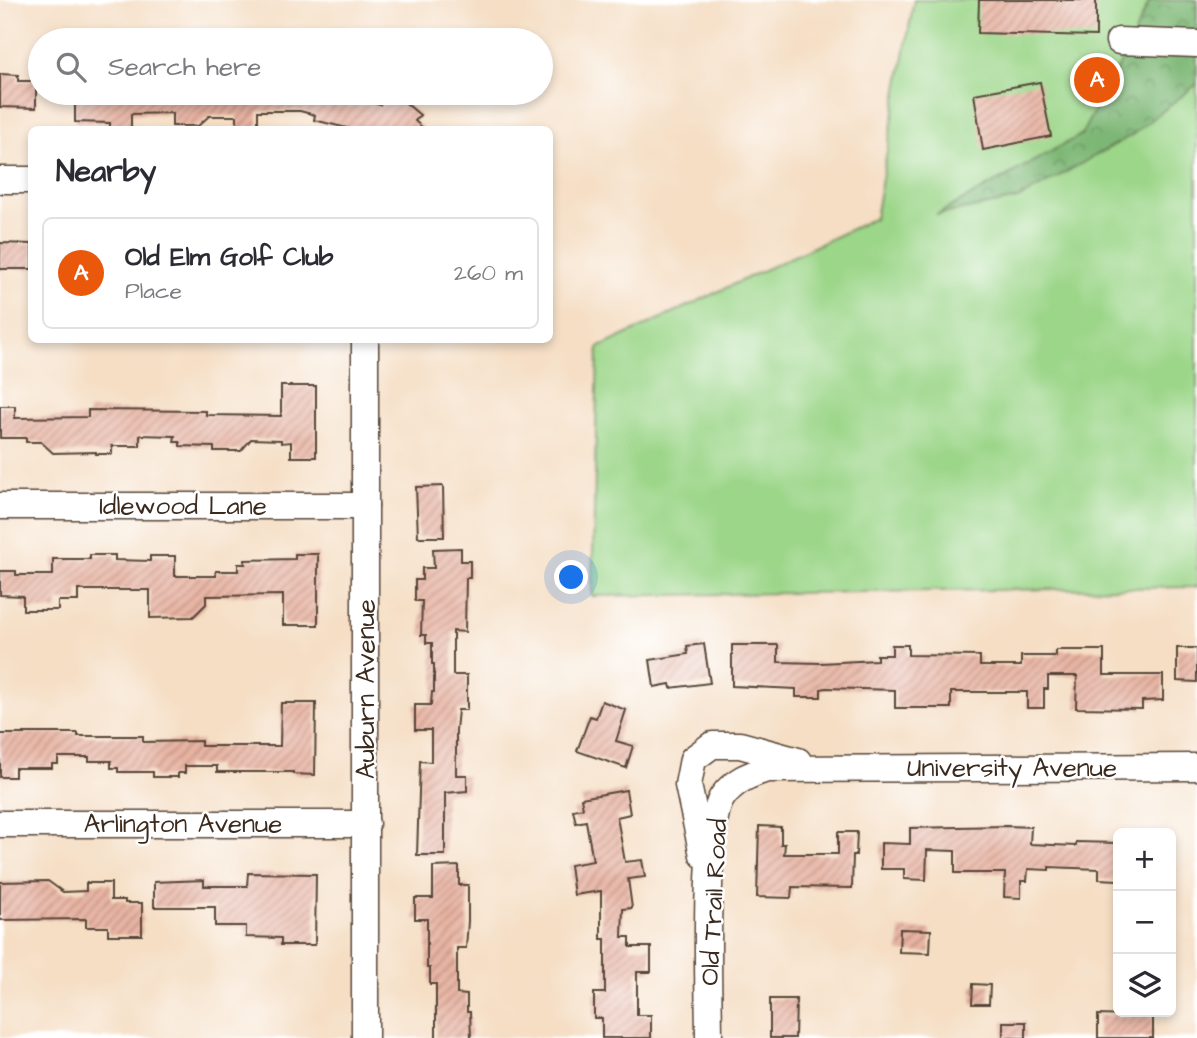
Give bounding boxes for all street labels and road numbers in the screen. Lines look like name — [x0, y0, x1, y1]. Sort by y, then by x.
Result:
street label: Idlewood Lane — [99, 488, 267, 524]
street label: Auburn Avenue — [348, 599, 384, 779]
street label: University Avenue — [907, 750, 1117, 788]
street label: Arlington Avenue — [84, 806, 282, 844]
street label: Old Trail Road — [692, 818, 736, 986]

